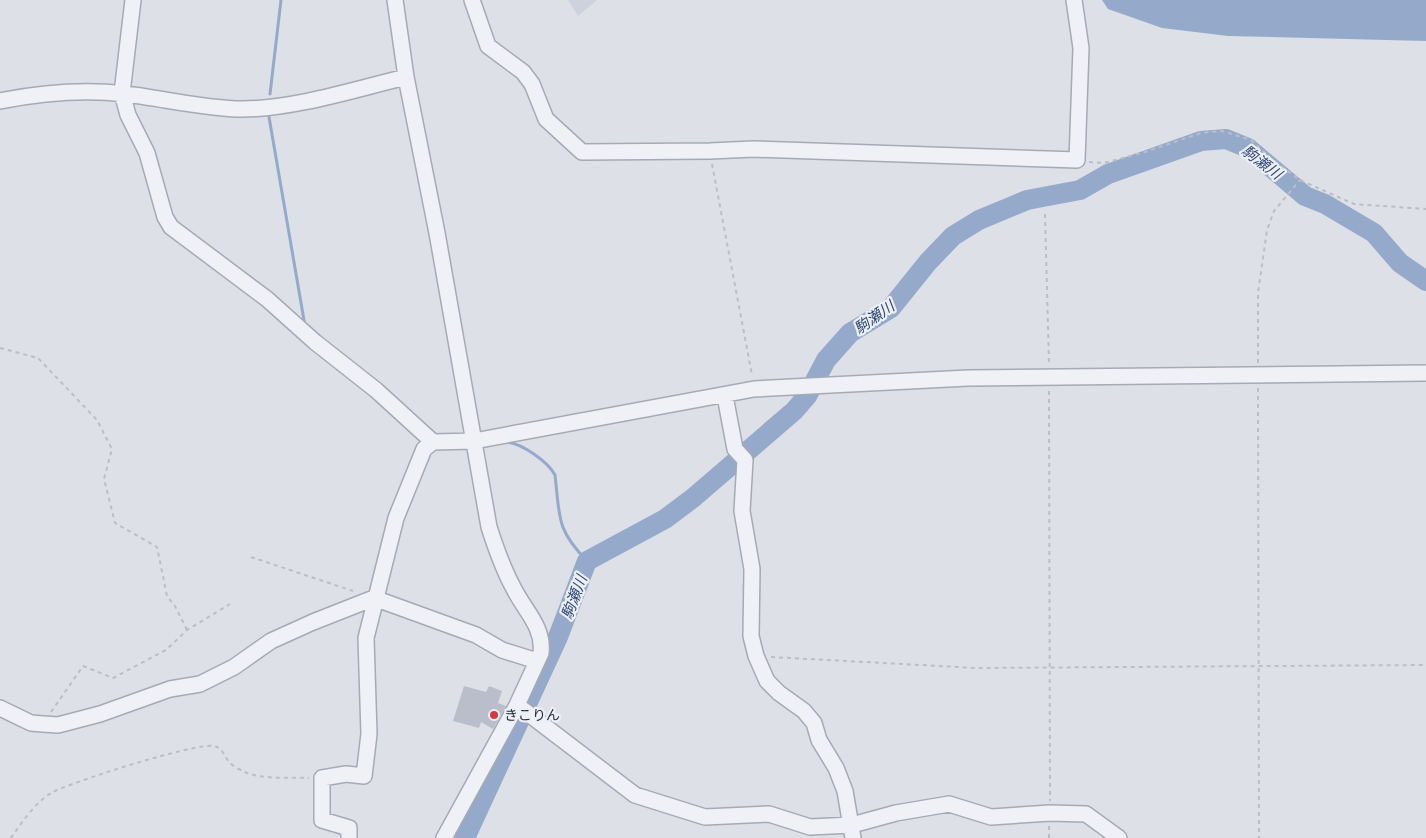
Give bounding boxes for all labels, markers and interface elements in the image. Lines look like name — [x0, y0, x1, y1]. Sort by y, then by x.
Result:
water label: 駒瀬川 — [1238, 141, 1287, 184]
water label: 駒瀬川 — [850, 295, 900, 338]
water label: 駒瀬川 — [557, 571, 592, 621]
place label: きこりん — [504, 706, 560, 724]
marker: きこりん — [488, 709, 500, 721]

